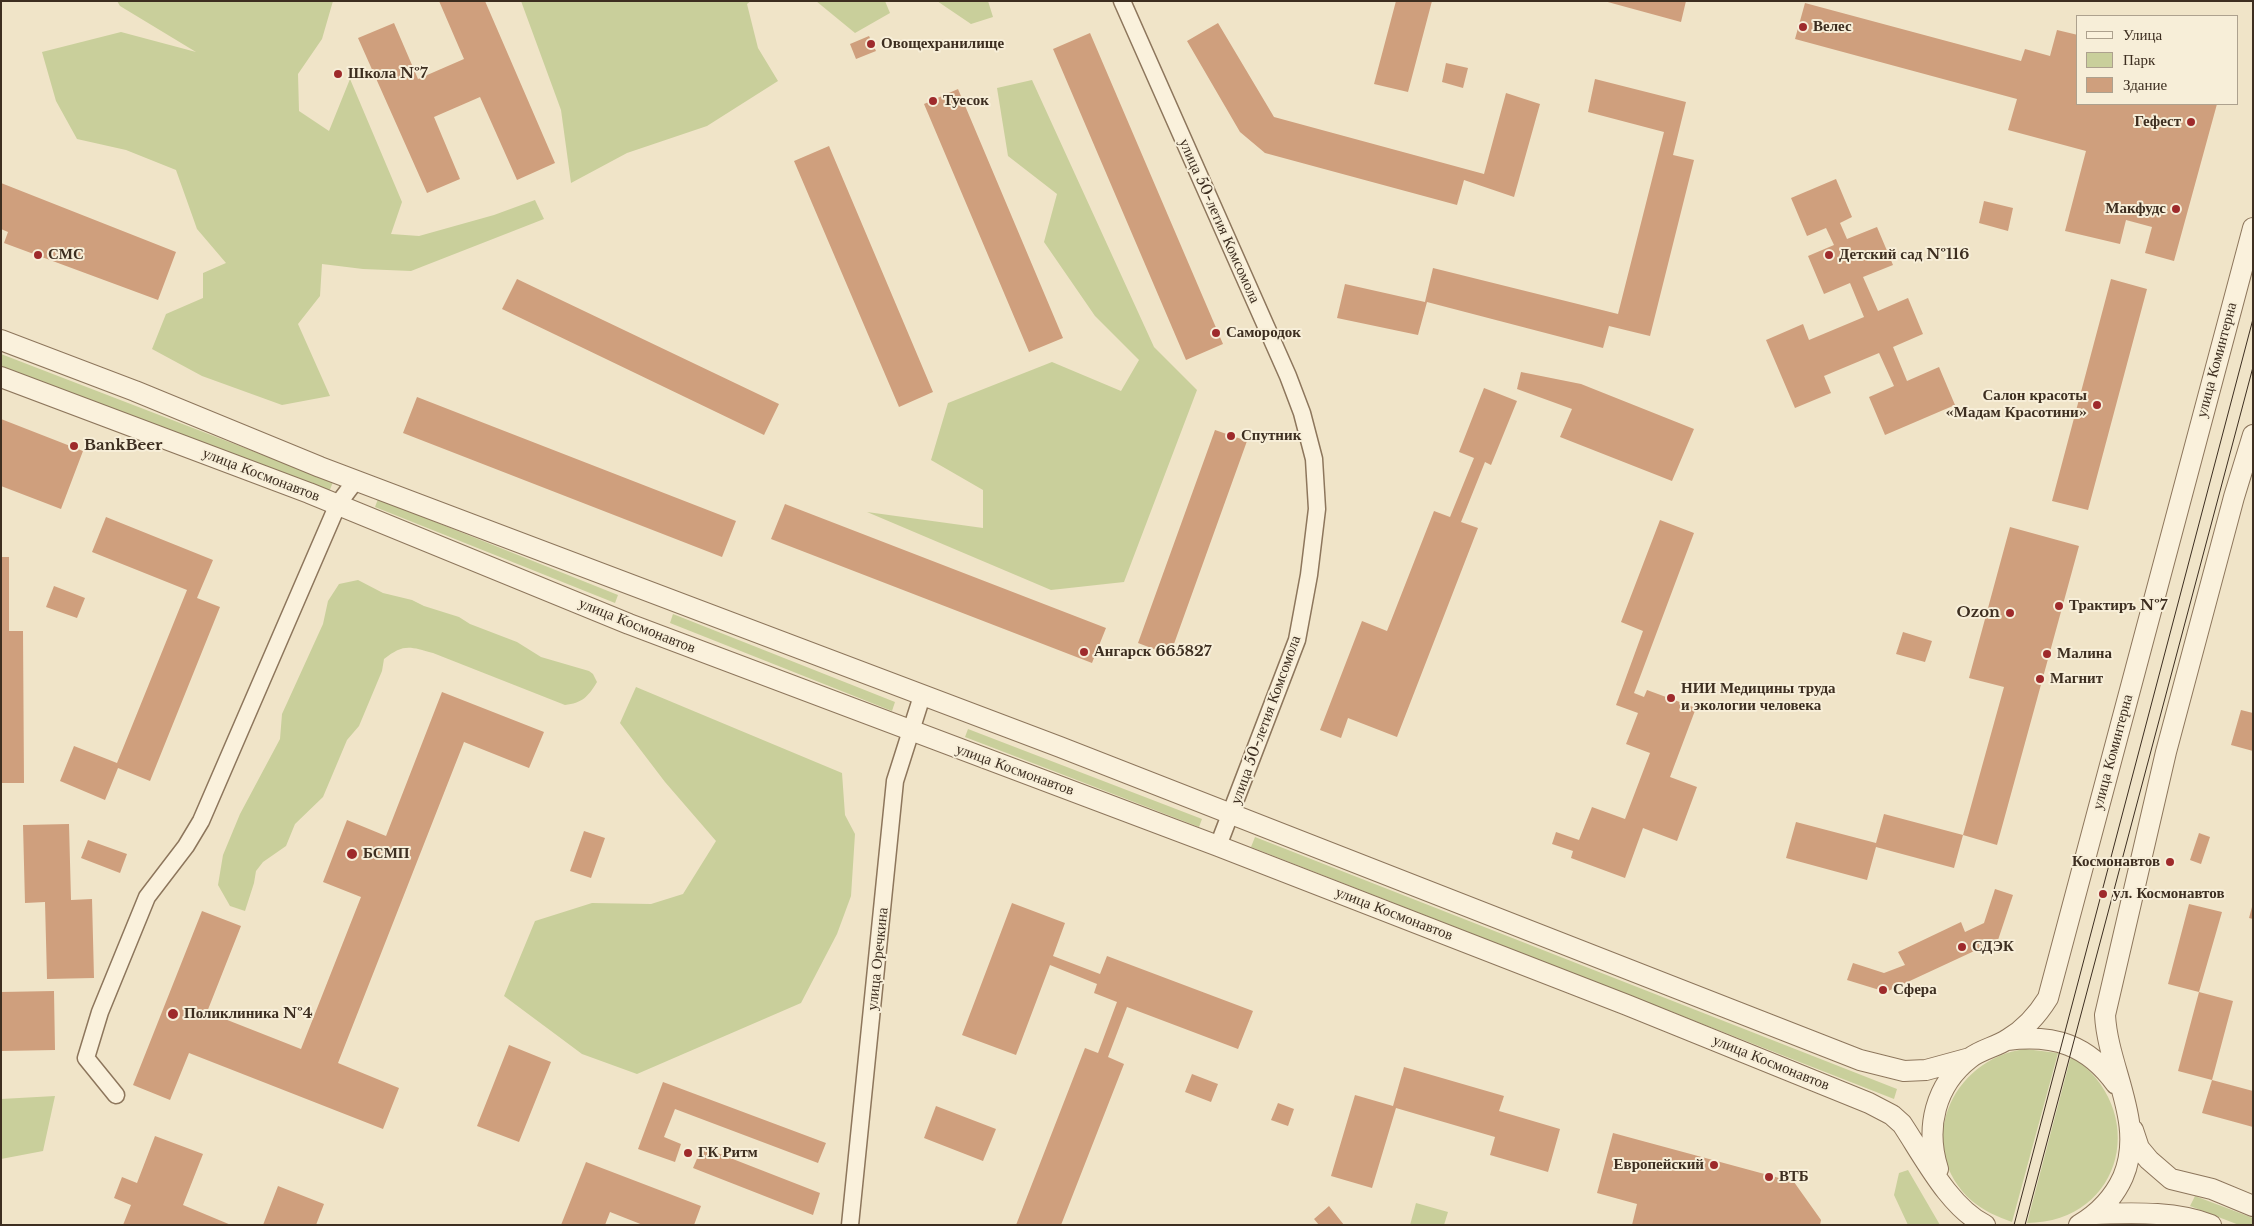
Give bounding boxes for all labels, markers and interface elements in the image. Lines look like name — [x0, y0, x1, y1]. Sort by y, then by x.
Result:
legend — [2076, 15, 2239, 105]
place label: Велес — [1813, 18, 1852, 36]
marker: Велес — [1797, 21, 1809, 33]
text: Улица — [2123, 25, 2162, 44]
place label: Овощехранилище — [881, 35, 1004, 53]
marker: Овощехранилище — [865, 38, 877, 50]
text: Парк — [2123, 50, 2155, 69]
place label: Школа №7 — [348, 65, 428, 83]
marker: Школа №7 — [332, 68, 344, 80]
text: Здание — [2123, 75, 2167, 94]
place label: Туесок — [943, 92, 989, 110]
marker: Туесок — [927, 95, 939, 107]
place label: Гефест — [2135, 113, 2181, 131]
marker: Гефест — [2185, 116, 2197, 128]
street label: улица 50-летия Комсомола — [1175, 136, 1263, 306]
place label: Макфудс — [2105, 200, 2166, 218]
marker: Макфудс — [2170, 203, 2182, 215]
place label: СМС — [48, 246, 84, 264]
place label: Детский сад №116 — [1839, 246, 1969, 264]
marker: СМС — [32, 249, 44, 261]
marker: Детский сад №116 — [1823, 249, 1835, 261]
street label: улица Коминтерна — [2193, 300, 2241, 420]
place label: Самородок — [1226, 324, 1301, 342]
marker: Самородок — [1210, 327, 1222, 339]
place label: Салон красоты «Мадам Красотини» — [1945, 387, 2087, 422]
marker: Салон красоты «Мадам Красотини» — [2091, 399, 2103, 411]
place label: Спутник — [1241, 427, 1301, 445]
marker: Спутник — [1225, 430, 1237, 442]
place label: BankBeer — [84, 437, 162, 455]
marker: BankBeer — [68, 440, 80, 452]
street label: улица Космонавтов — [200, 444, 322, 506]
street label: улица Космонавтов — [576, 594, 698, 658]
place label: Трактиръ №7 — [2069, 597, 2168, 615]
marker: Трактиръ №7 — [2053, 600, 2065, 612]
place label: Ozon — [1957, 604, 2000, 622]
marker: Ozon — [2004, 607, 2016, 619]
street label: улица 50-летия Комсомола — [1227, 633, 1305, 807]
place label: Ангарск 665827 — [1094, 643, 1212, 661]
place label: Малина — [2057, 645, 2112, 663]
marker: Ангарск 665827 — [1078, 646, 1090, 658]
marker: Малина — [2041, 648, 2053, 660]
place label: Магнит — [2050, 670, 2103, 688]
marker: Магнит — [2034, 673, 2046, 685]
place label: НИИ Медицины труда и экологии человека — [1681, 680, 1836, 715]
marker: НИИ Медицины труда и экологии человека — [1665, 692, 1677, 704]
street label: улица Коминтерна — [2089, 692, 2137, 812]
street label: улица Космонавтов — [953, 740, 1077, 800]
place label: БСМП — [363, 845, 409, 863]
marker: БСМП — [345, 847, 359, 861]
place label: Космонавтов — [2072, 853, 2160, 871]
marker: Космонавтов — [2164, 856, 2176, 868]
street label: улица Космонавтов — [1333, 883, 1455, 945]
place label: ул. Космонавтов — [2113, 885, 2225, 903]
marker: ул. Космонавтов — [2097, 888, 2109, 900]
street label: улица Оречкина — [864, 907, 892, 1011]
place label: СДЭК — [1972, 938, 2014, 956]
marker: СДЭК — [1956, 941, 1968, 953]
place label: Сфера — [1893, 981, 1937, 999]
marker: Сфера — [1877, 984, 1889, 996]
place label: Поликлиника №4 — [184, 1005, 313, 1023]
marker: Поликлиника №4 — [166, 1007, 180, 1021]
street label: улица Космонавтов — [1710, 1031, 1832, 1095]
place label: ГК Ритм — [698, 1144, 758, 1162]
marker: ГК Ритм — [682, 1147, 694, 1159]
place label: Европейский — [1614, 1156, 1704, 1174]
marker: Европейский — [1708, 1159, 1720, 1171]
place label: ВТБ — [1779, 1168, 1809, 1186]
marker: ВТБ — [1763, 1171, 1775, 1183]

